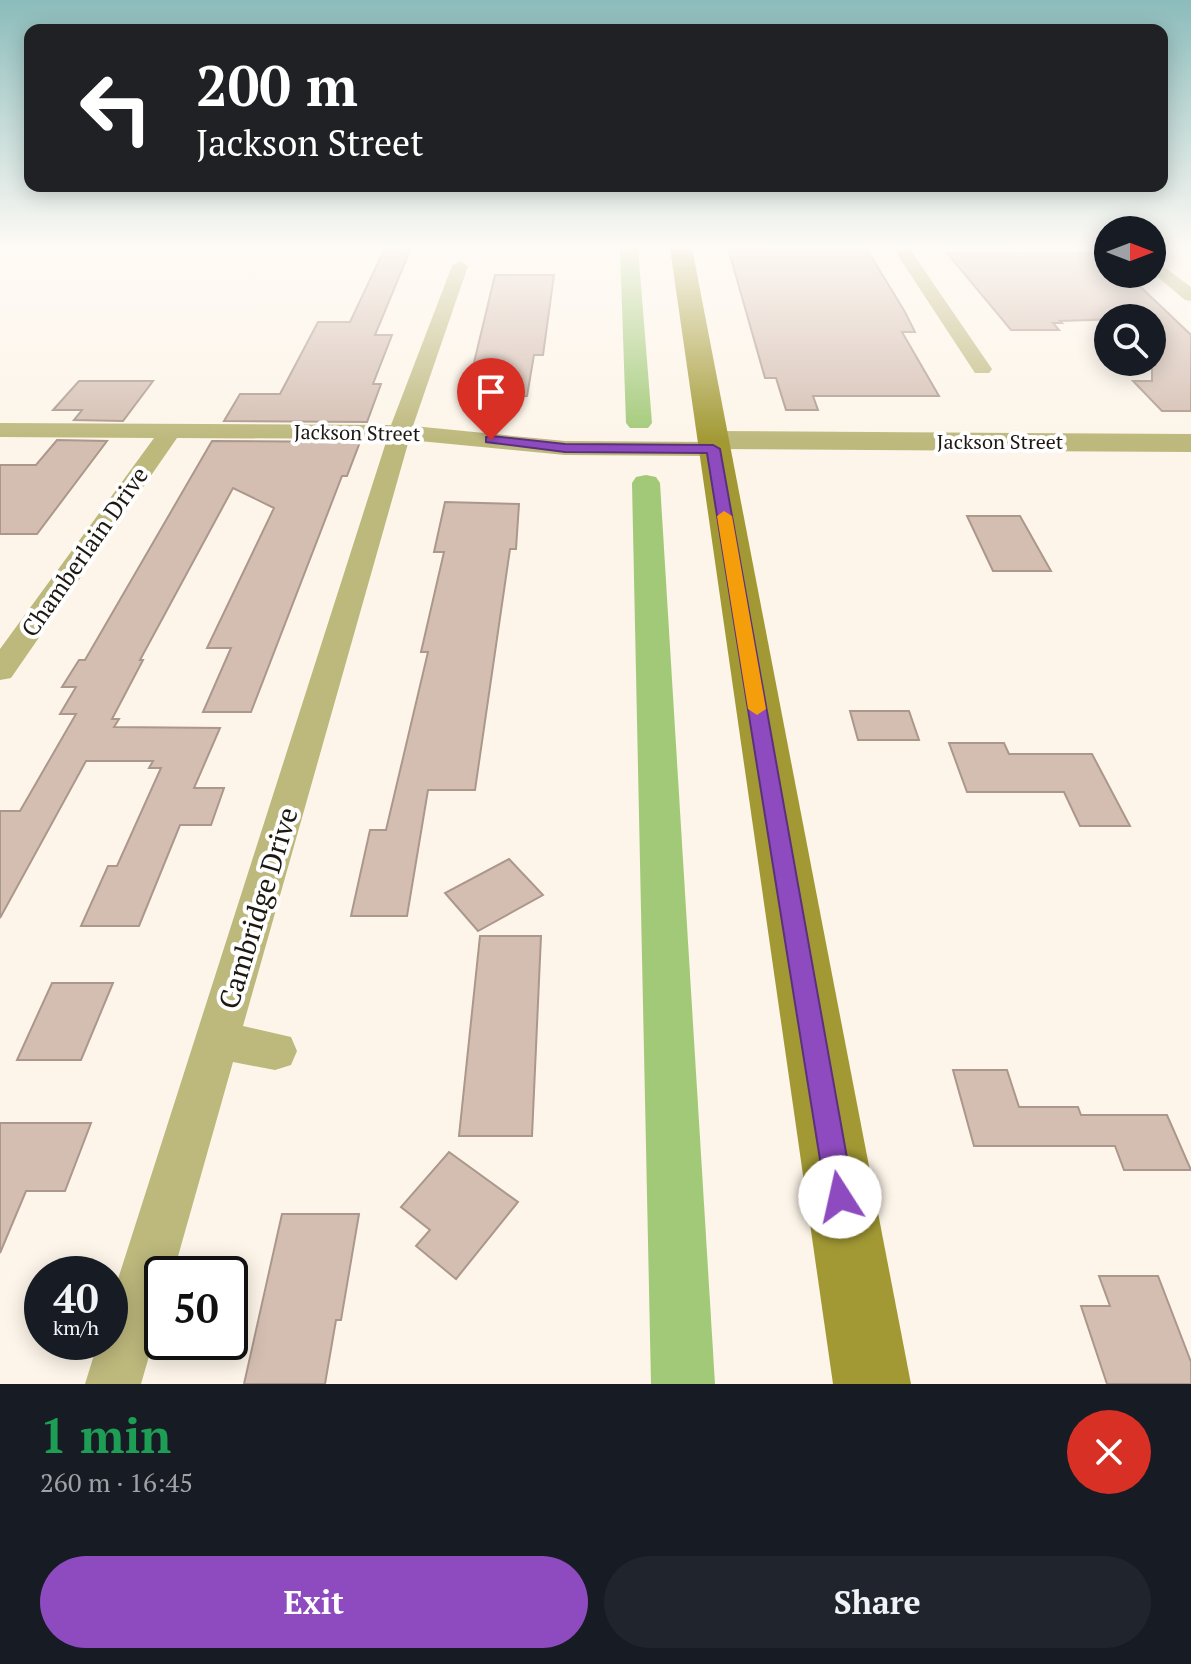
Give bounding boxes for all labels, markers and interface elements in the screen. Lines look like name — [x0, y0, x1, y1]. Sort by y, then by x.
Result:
text: 200 m — [196, 48, 358, 122]
icon: left — [64, 56, 168, 160]
text: Jackson Street — [196, 119, 423, 166]
north arrow — [1094, 216, 1166, 288]
map controls — [1094, 216, 1166, 376]
button: search — [1094, 304, 1166, 376]
pin — [457, 358, 525, 440]
icon: arrive — [469, 370, 513, 414]
street label: Jackson Street — [294, 418, 421, 447]
street label: Jackson Street — [937, 428, 1064, 455]
street label: Chamberlain Drive — [14, 460, 155, 643]
street label: Cambridge Drive — [209, 803, 306, 1013]
position arrow — [798, 1155, 882, 1239]
speed limit sign: 50 — [144, 1256, 248, 1360]
text: 40 — [53, 1271, 99, 1324]
text: km/h — [53, 1314, 99, 1341]
text: 1 min — [40, 1403, 171, 1467]
button: close — [1067, 1410, 1151, 1494]
text: 260 m · 16:45 — [40, 1465, 193, 1499]
button: Exit — [40, 1556, 588, 1648]
button: Share — [604, 1556, 1151, 1648]

